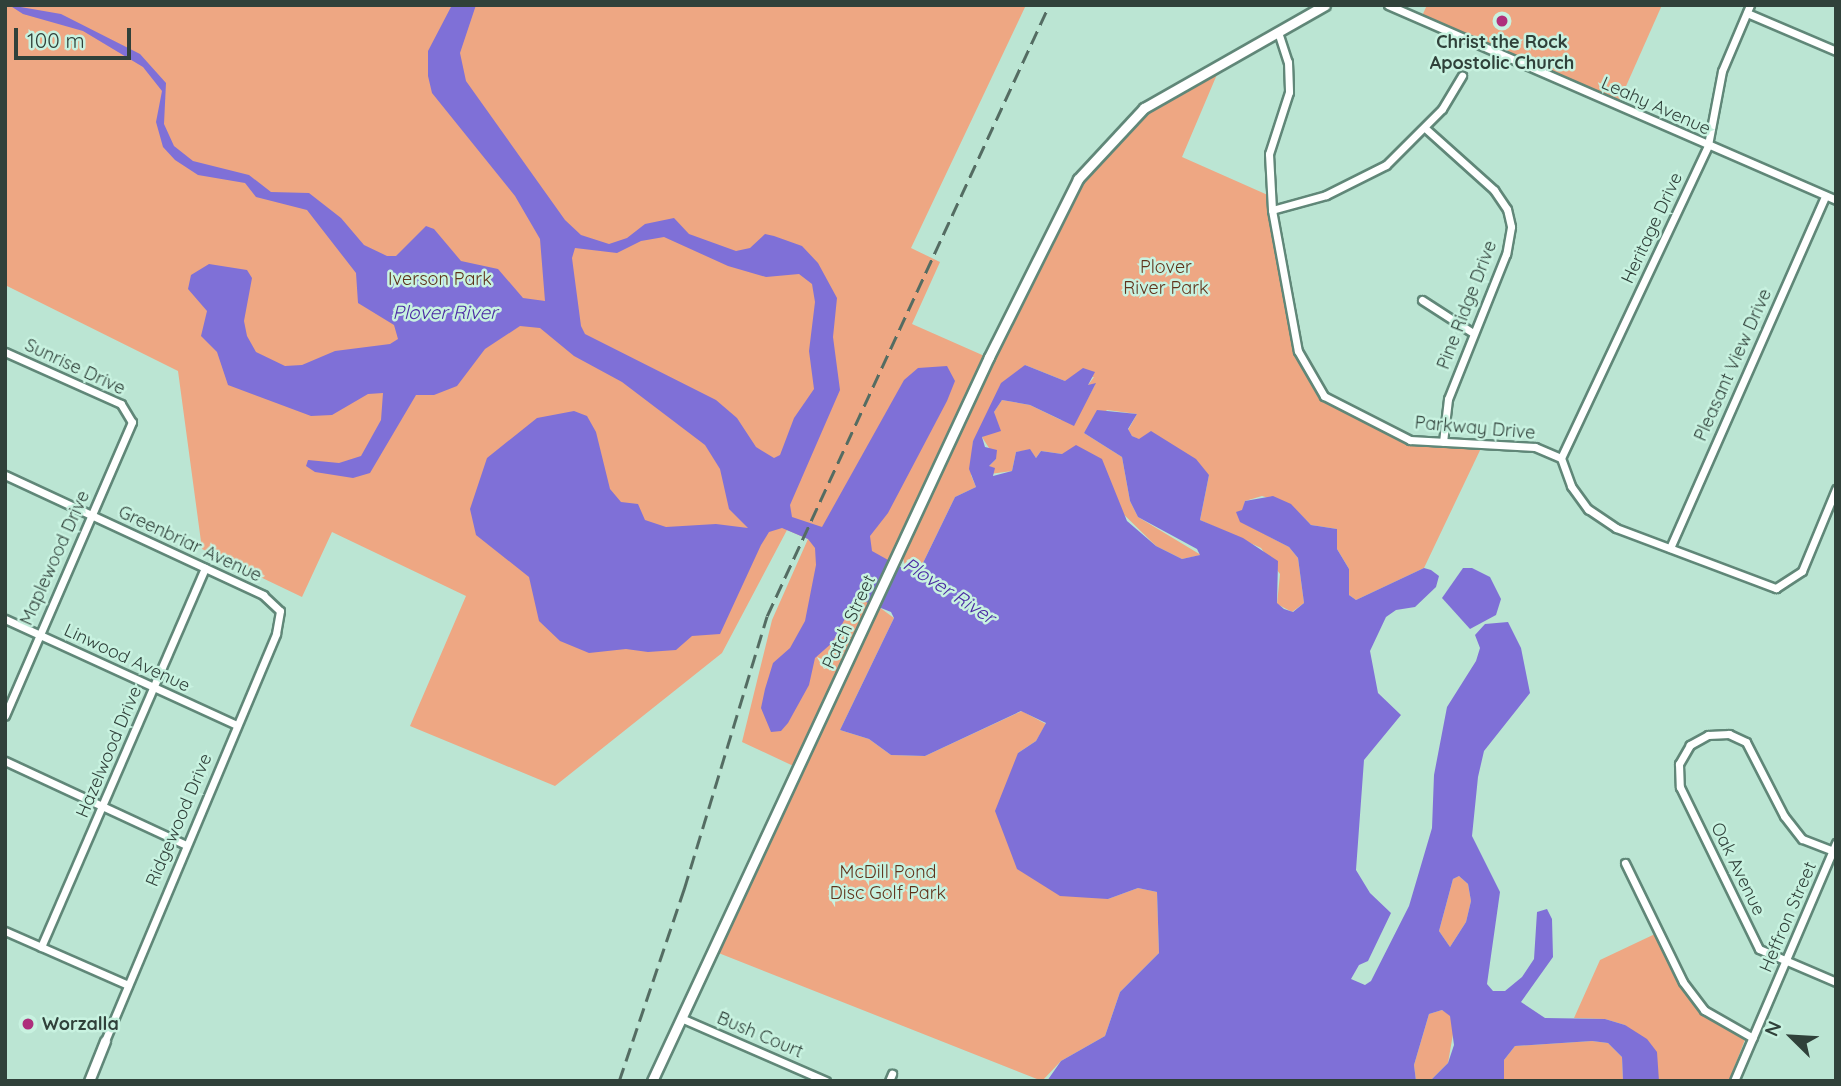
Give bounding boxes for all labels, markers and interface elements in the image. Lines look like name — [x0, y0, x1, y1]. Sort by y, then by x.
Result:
marker: Christ the Rock Apostolic Church — [1494, 13, 1510, 29]
scale bar — [18, 14, 135, 58]
text: 100 m — [27, 27, 85, 53]
place label: Christ the Rock Apostolic Church — [1430, 32, 1574, 74]
street label: Leahy Avenue — [1598, 72, 1714, 140]
street label: Heritage Drive — [1617, 169, 1687, 287]
street label: Pine Ridge Drive — [1433, 238, 1501, 372]
park label: Plover River Park — [1123, 257, 1209, 300]
park label: Iverson Park — [388, 268, 492, 290]
street label: Pleasant View Drive — [1690, 285, 1776, 445]
water label: Plover River — [393, 302, 497, 324]
street label: Sunrise Drive — [21, 334, 129, 400]
street label: Parkway Drive — [1414, 412, 1536, 444]
street label: Maplewood Drive — [16, 487, 94, 629]
street label: Greenbriar Avenue — [115, 501, 265, 587]
water label: Plover River — [899, 553, 999, 629]
street label: Patch Street — [818, 572, 880, 672]
street label: Linwood Avenue — [61, 619, 193, 697]
street label: Hazelwood Drive — [72, 683, 146, 821]
street label: Ridgewood Drive — [141, 750, 217, 890]
street label: Oak Avenue — [1706, 819, 1770, 919]
street label: Heffron Street — [1755, 858, 1821, 976]
park label: McDill Pond Disc Golf Park — [830, 862, 946, 904]
north arrow — [1757, 1002, 1827, 1072]
street label: Bush Court — [714, 1007, 806, 1063]
place label: Worzalla — [42, 1013, 119, 1035]
marker: Worzalla — [20, 1016, 36, 1032]
text: N — [1759, 1017, 1787, 1040]

